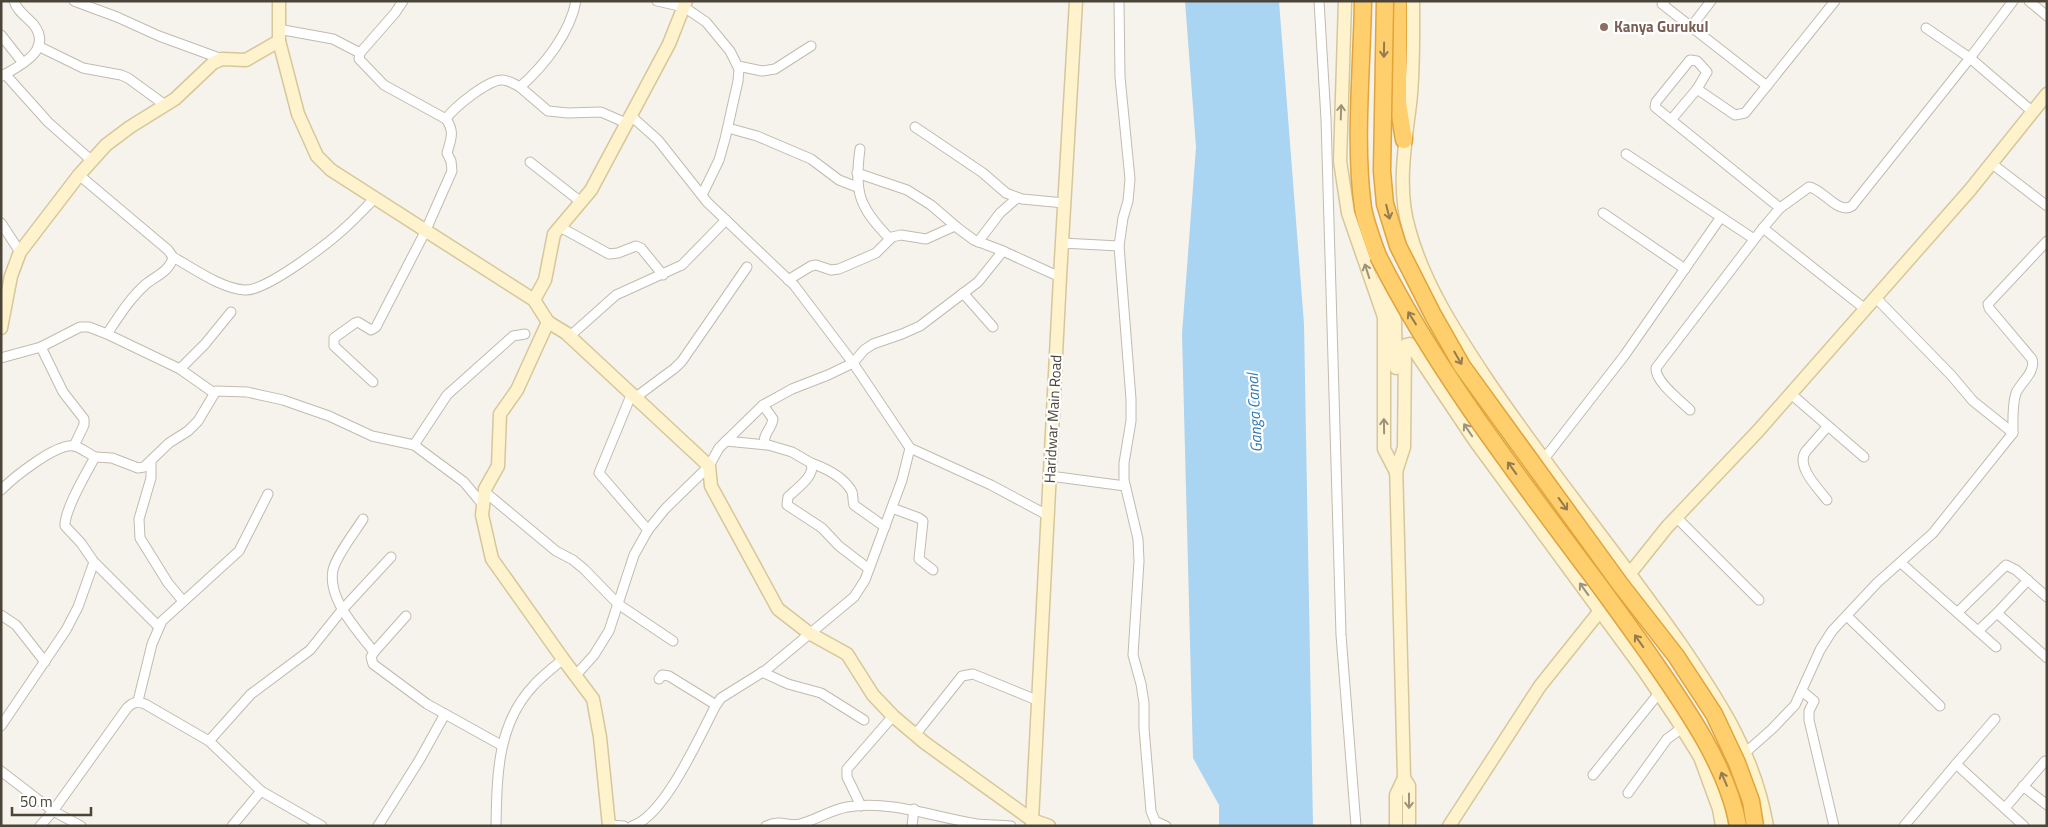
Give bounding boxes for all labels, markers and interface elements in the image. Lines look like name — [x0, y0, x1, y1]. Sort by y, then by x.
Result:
place label: Kanya Gurukul — [1614, 15, 1708, 38]
marker: Kanya Gurukul — [1598, 21, 1610, 33]
one-way arrow — [1379, 42, 1389, 58]
one-way arrow — [1337, 104, 1346, 120]
one-way arrow — [1383, 203, 1393, 219]
one-way arrow — [1362, 263, 1372, 279]
one-way arrow — [1407, 312, 1417, 326]
one-way arrow — [1453, 350, 1463, 364]
street label: Haridwar Main Road — [1038, 354, 1067, 484]
water label: Ganga Canal — [1240, 371, 1268, 453]
one-way arrow — [1379, 418, 1389, 434]
one-way arrow — [1463, 423, 1473, 437]
one-way arrow — [1507, 461, 1517, 475]
one-way arrow — [1558, 497, 1568, 511]
one-way arrow — [1579, 582, 1589, 596]
one-way arrow — [1634, 634, 1644, 648]
one-way arrow — [1718, 772, 1728, 787]
scale bar — [12, 784, 91, 816]
text: 50 m — [20, 790, 53, 813]
one-way arrow — [1404, 792, 1414, 809]

